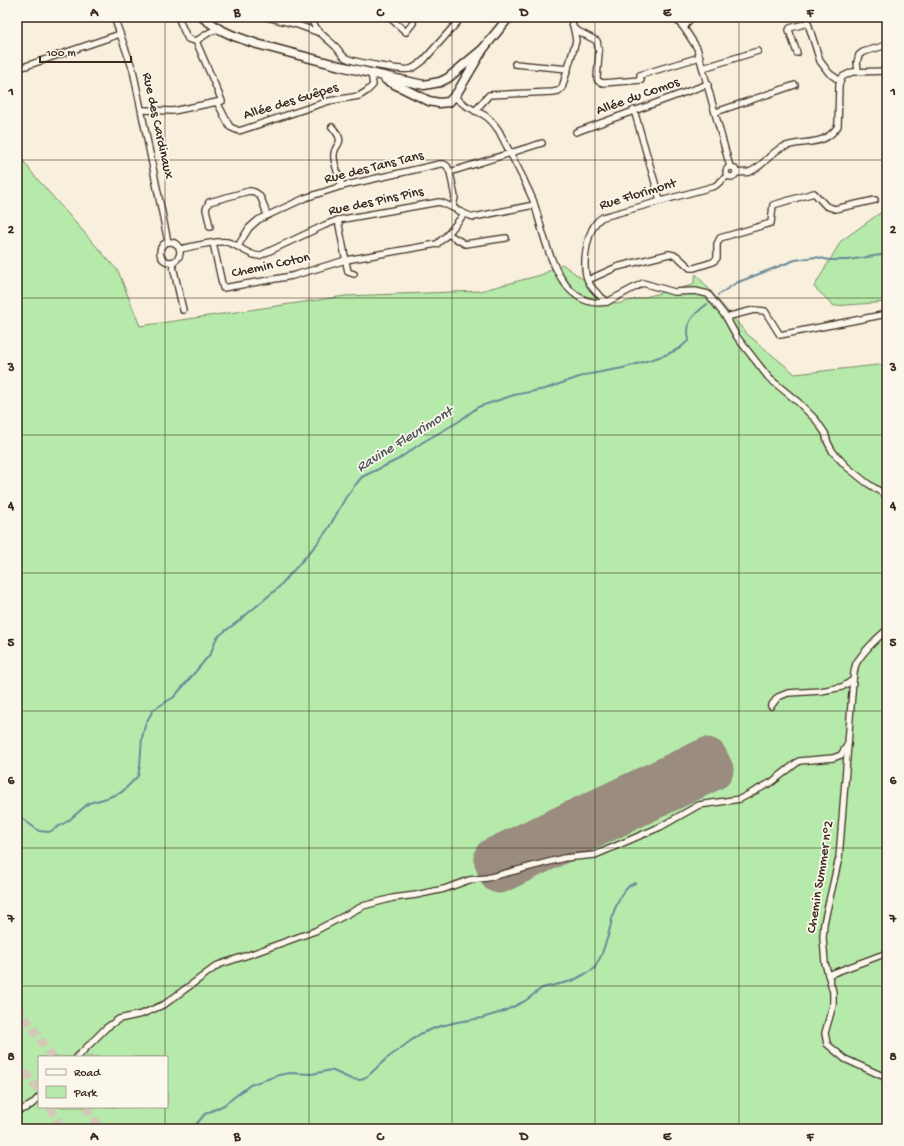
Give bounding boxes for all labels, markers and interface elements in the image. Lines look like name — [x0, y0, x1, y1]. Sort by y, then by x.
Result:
text: A — [89, 6, 99, 21]
text: B — [233, 6, 242, 21]
text: C — [375, 6, 385, 21]
text: D — [519, 6, 529, 21]
text: E — [663, 6, 672, 21]
text: F — [806, 6, 815, 21]
scale bar — [40, 38, 131, 64]
text: 100 m — [45, 47, 76, 61]
street label: Rue des Cardinaux — [137, 71, 177, 181]
street label: Allée du Comos — [594, 74, 683, 120]
street label: Allée des Guêpes — [242, 79, 341, 124]
text: 1 — [7, 85, 14, 100]
text: 1 — [889, 85, 896, 100]
street label: Rue des Tans Tans — [323, 147, 426, 189]
street label: Rue Florimont — [597, 175, 680, 215]
street label: Rue des Pins Pins — [327, 183, 426, 220]
text: 2 — [8, 223, 15, 238]
text: 2 — [890, 223, 897, 238]
street label: Chemin Coton — [230, 249, 312, 283]
text: 3 — [7, 361, 15, 376]
text: 3 — [889, 361, 897, 376]
water label: Ravine Fleurimont — [353, 402, 459, 477]
text: 4 — [7, 499, 15, 514]
text: 4 — [889, 499, 897, 514]
text: 5 — [8, 636, 15, 651]
text: 5 — [890, 636, 897, 651]
text: 6 — [8, 774, 15, 789]
text: 6 — [890, 774, 897, 789]
street label: Chemin Summer n°2 — [804, 819, 838, 934]
text: 7 — [7, 912, 16, 927]
text: 7 — [889, 912, 898, 927]
text: 8 — [7, 1050, 15, 1065]
text: 8 — [889, 1050, 897, 1065]
legend — [38, 1056, 168, 1108]
text: Road — [74, 1067, 101, 1081]
text: Park — [73, 1087, 99, 1101]
text: A — [89, 1130, 99, 1145]
text: B — [233, 1130, 242, 1145]
text: C — [375, 1130, 385, 1145]
text: D — [519, 1130, 529, 1145]
text: E — [663, 1130, 672, 1145]
text: F — [806, 1130, 815, 1145]

